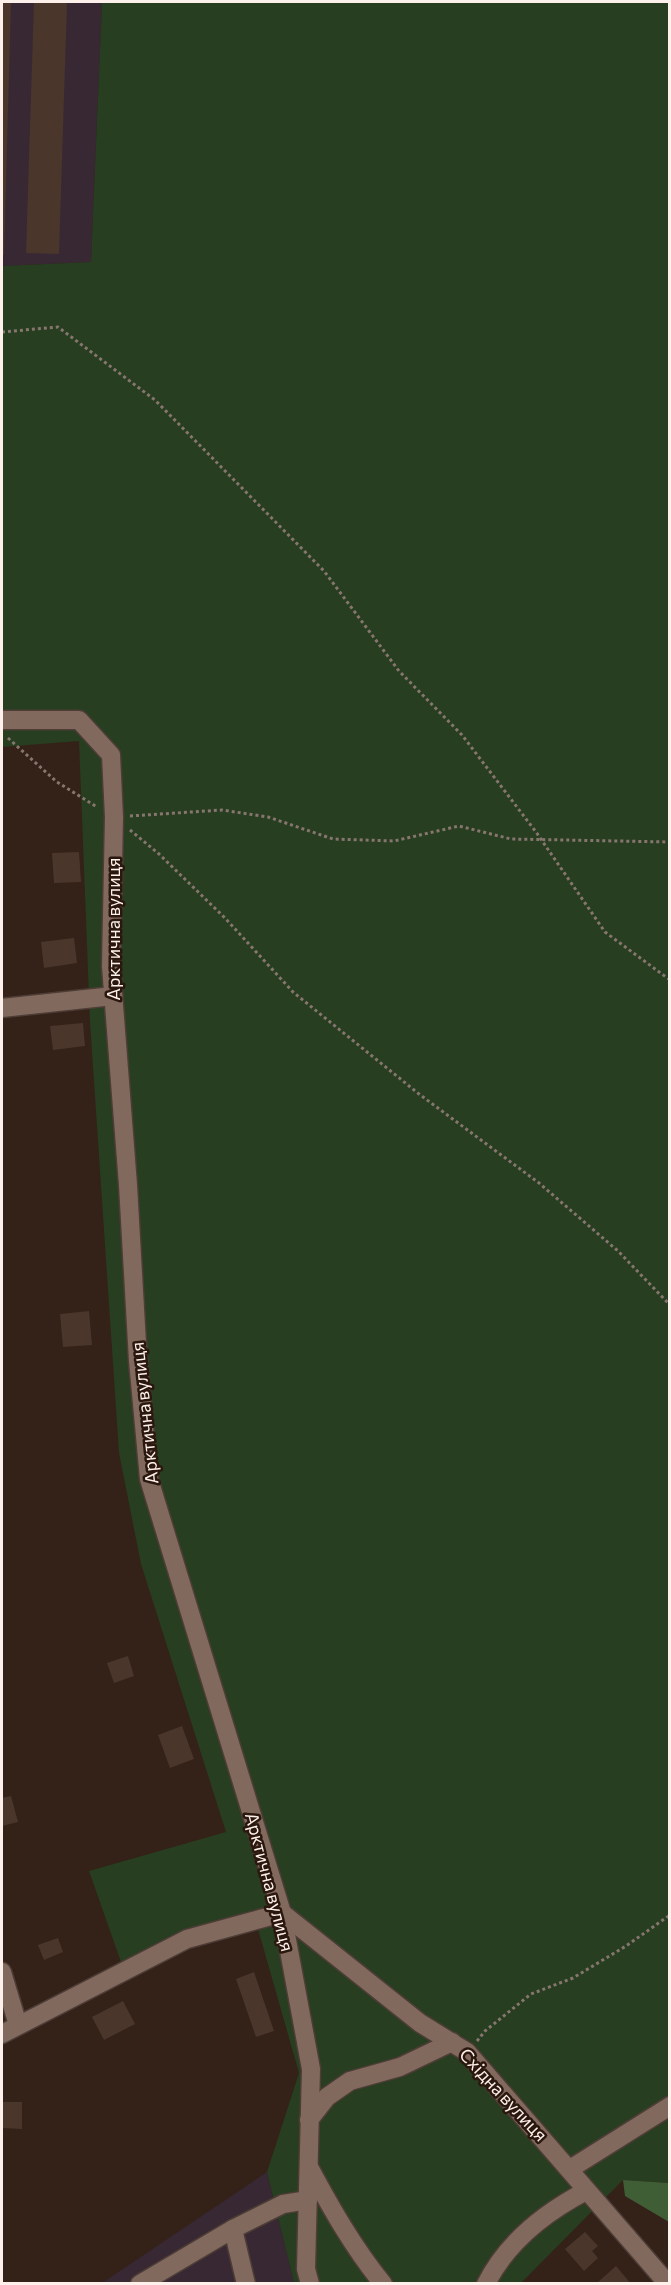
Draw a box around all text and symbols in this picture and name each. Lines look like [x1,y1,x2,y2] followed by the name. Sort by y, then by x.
[102,858,124,1000] street label: Арктична вулиця
[126,1341,162,1485] street label: Арктична вулиця
[241,1810,299,1954] street label: Арктична вулиця
[455,2043,552,2145] street label: Східна вулиця

